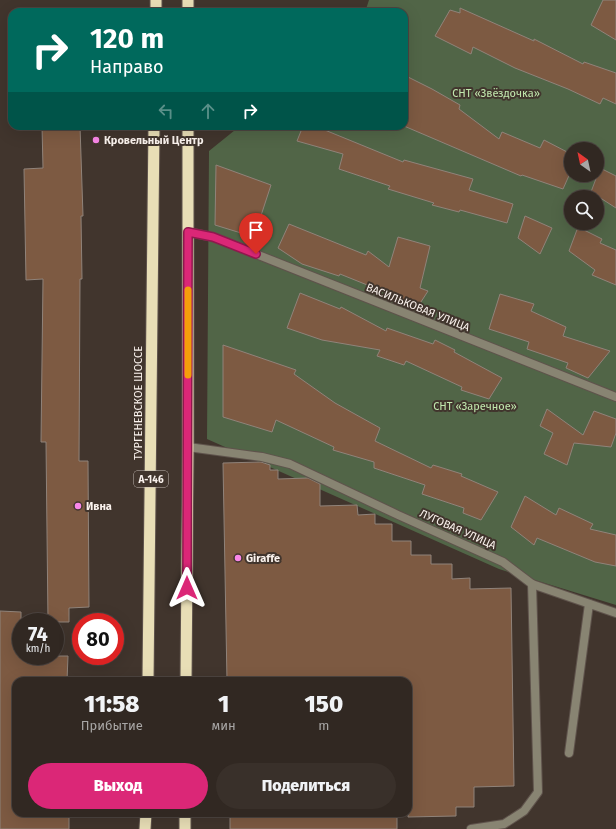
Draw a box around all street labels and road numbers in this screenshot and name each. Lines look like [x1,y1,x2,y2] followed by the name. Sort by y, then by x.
[364,281,472,334] street label: ВАСИЛЬКОВАЯ УЛИЦА
[132,346,145,460] street label: ТУРГЕНЕВСКОЕ ШОССЕ
[134,471,168,487] road number: А-146
[418,507,499,552] street label: ЛУГОВАЯ УЛИЦА

